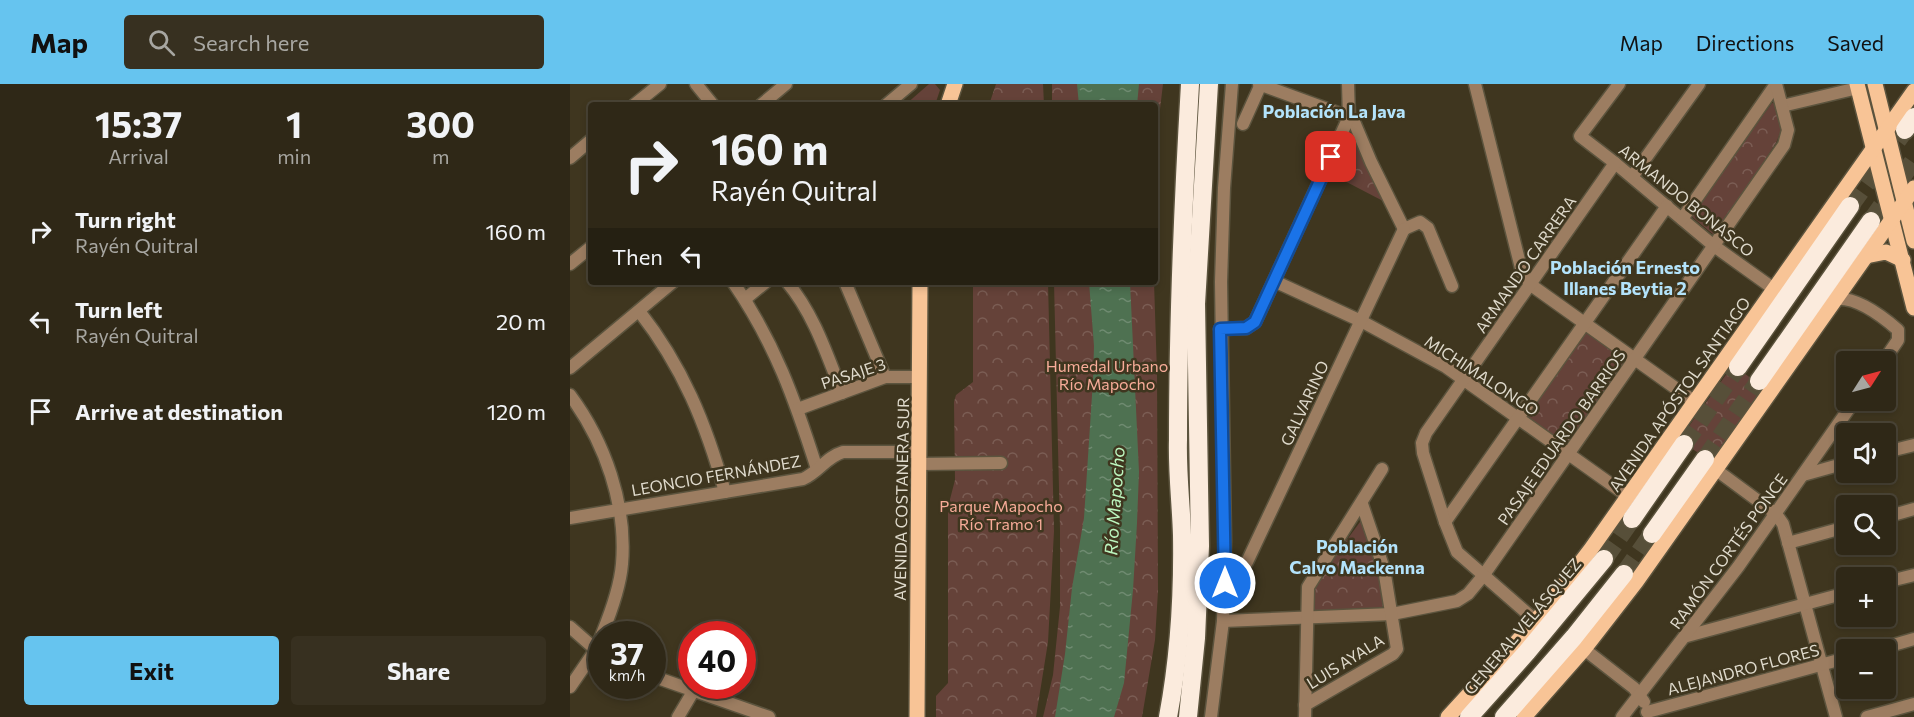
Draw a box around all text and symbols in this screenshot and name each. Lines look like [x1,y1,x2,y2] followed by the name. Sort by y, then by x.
[124,15,544,69] search box
[30,25,88,59] text: Map
[145,26,178,59] icon: search
[193,29,309,56] text: Search here
[1620,30,1663,55] text: Map
[1696,30,1794,55] text: Directions
[1827,30,1884,55] text: Saved
[1262,100,1406,122] district label: Población La Java
[95,101,182,145] text: 15:37
[286,101,302,145] text: 1
[406,101,475,145] text: 300
[711,122,829,174] text: 160 m
[612,126,690,204] icon: right
[1305,131,1356,182] pin
[1314,140,1347,173] icon: arrive
[1616,140,1758,260] street label: ARMANDO BONASCO
[108,144,169,168] text: Arrival
[277,144,311,168] text: min
[432,144,449,168] text: m
[711,174,878,207] text: Rayén Quitral
[1471,192,1579,336] street label: ARMANDO CARRERA
[75,206,176,233] text: Turn right
[24,215,57,248] icon: right
[485,218,546,245] text: 160 m
[75,233,199,257] text: Rayén Quitral
[675,240,708,273] icon: left
[612,243,663,270] text: Then
[1550,256,1700,299] district label: Población Ernesto Illanes Beytia 2
[1604,293,1754,495] street label: AVENIDA APÓSTOL SANTIAGO
[75,296,162,323] text: Turn left
[24,305,57,338] icon: left
[496,308,546,335] text: 20 m
[75,323,199,347] text: Rayén Quitral
[1421,331,1543,419] street label: MICHIMALONGO
[1493,346,1629,528] street label: PASAJE EDUARDO BARRIOS
[1836,351,1896,411] north arrow
[1836,351,1896,699] map controls
[818,354,888,392] street label: PASAJE 3
[1046,356,1168,393] park label: Humedal Urbano Río Mapocho
[1276,357,1332,449] street label: GALVARINO
[24,395,57,428] icon: arrive
[890,397,912,601] street label: AVENIDA COSTANERA SUR
[75,398,283,425] text: Arrive at destination
[487,398,546,425] text: 120 m
[1836,423,1896,483] button: sound
[1099,446,1129,556] water label: Río Mapocho
[630,451,802,499] street label: LEONCIO FERNÁNDEZ
[1665,470,1791,632] street label: RAMÓN CORTÉS PONCE
[1836,495,1896,555] button: search
[939,496,1063,533] park label: Parque Mapocho Río Tramo 1
[1289,535,1425,578] district label: Población Calvo Mackenna
[1193,551,1257,615] position arrow
[1459,554,1585,698] street label: GENERAL VELÁSQUEZ
[1836,567,1896,627] button: +
[678,621,756,699] speed limit sign: 40
[1303,630,1387,692] street label: LUIS AYALA
[610,634,644,671] text: 37
[24,636,279,705] button: Exit
[291,636,546,705] button: Share
[1836,639,1896,699] button: −
[1665,640,1821,698] street label: ALEJANDRO FLORES
[609,666,645,684] text: km/h

